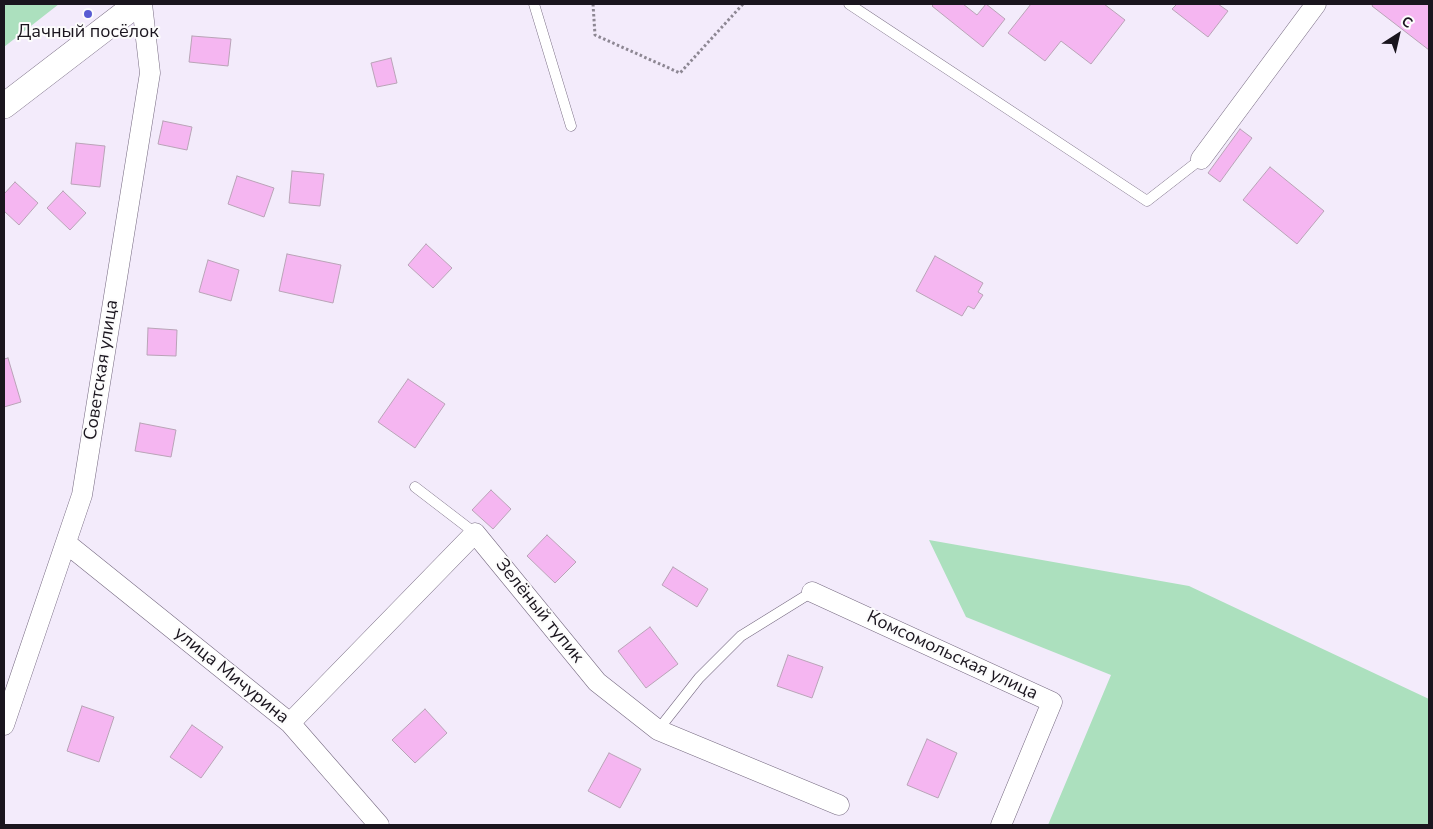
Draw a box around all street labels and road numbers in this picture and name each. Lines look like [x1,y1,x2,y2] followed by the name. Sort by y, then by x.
[80,298,124,442] street label: Советская улица
[490,554,588,668] street label: Зелёный тупик
[863,607,1041,705] street label: Комсомольская улица
[169,623,293,729] street label: улица Мичурина

